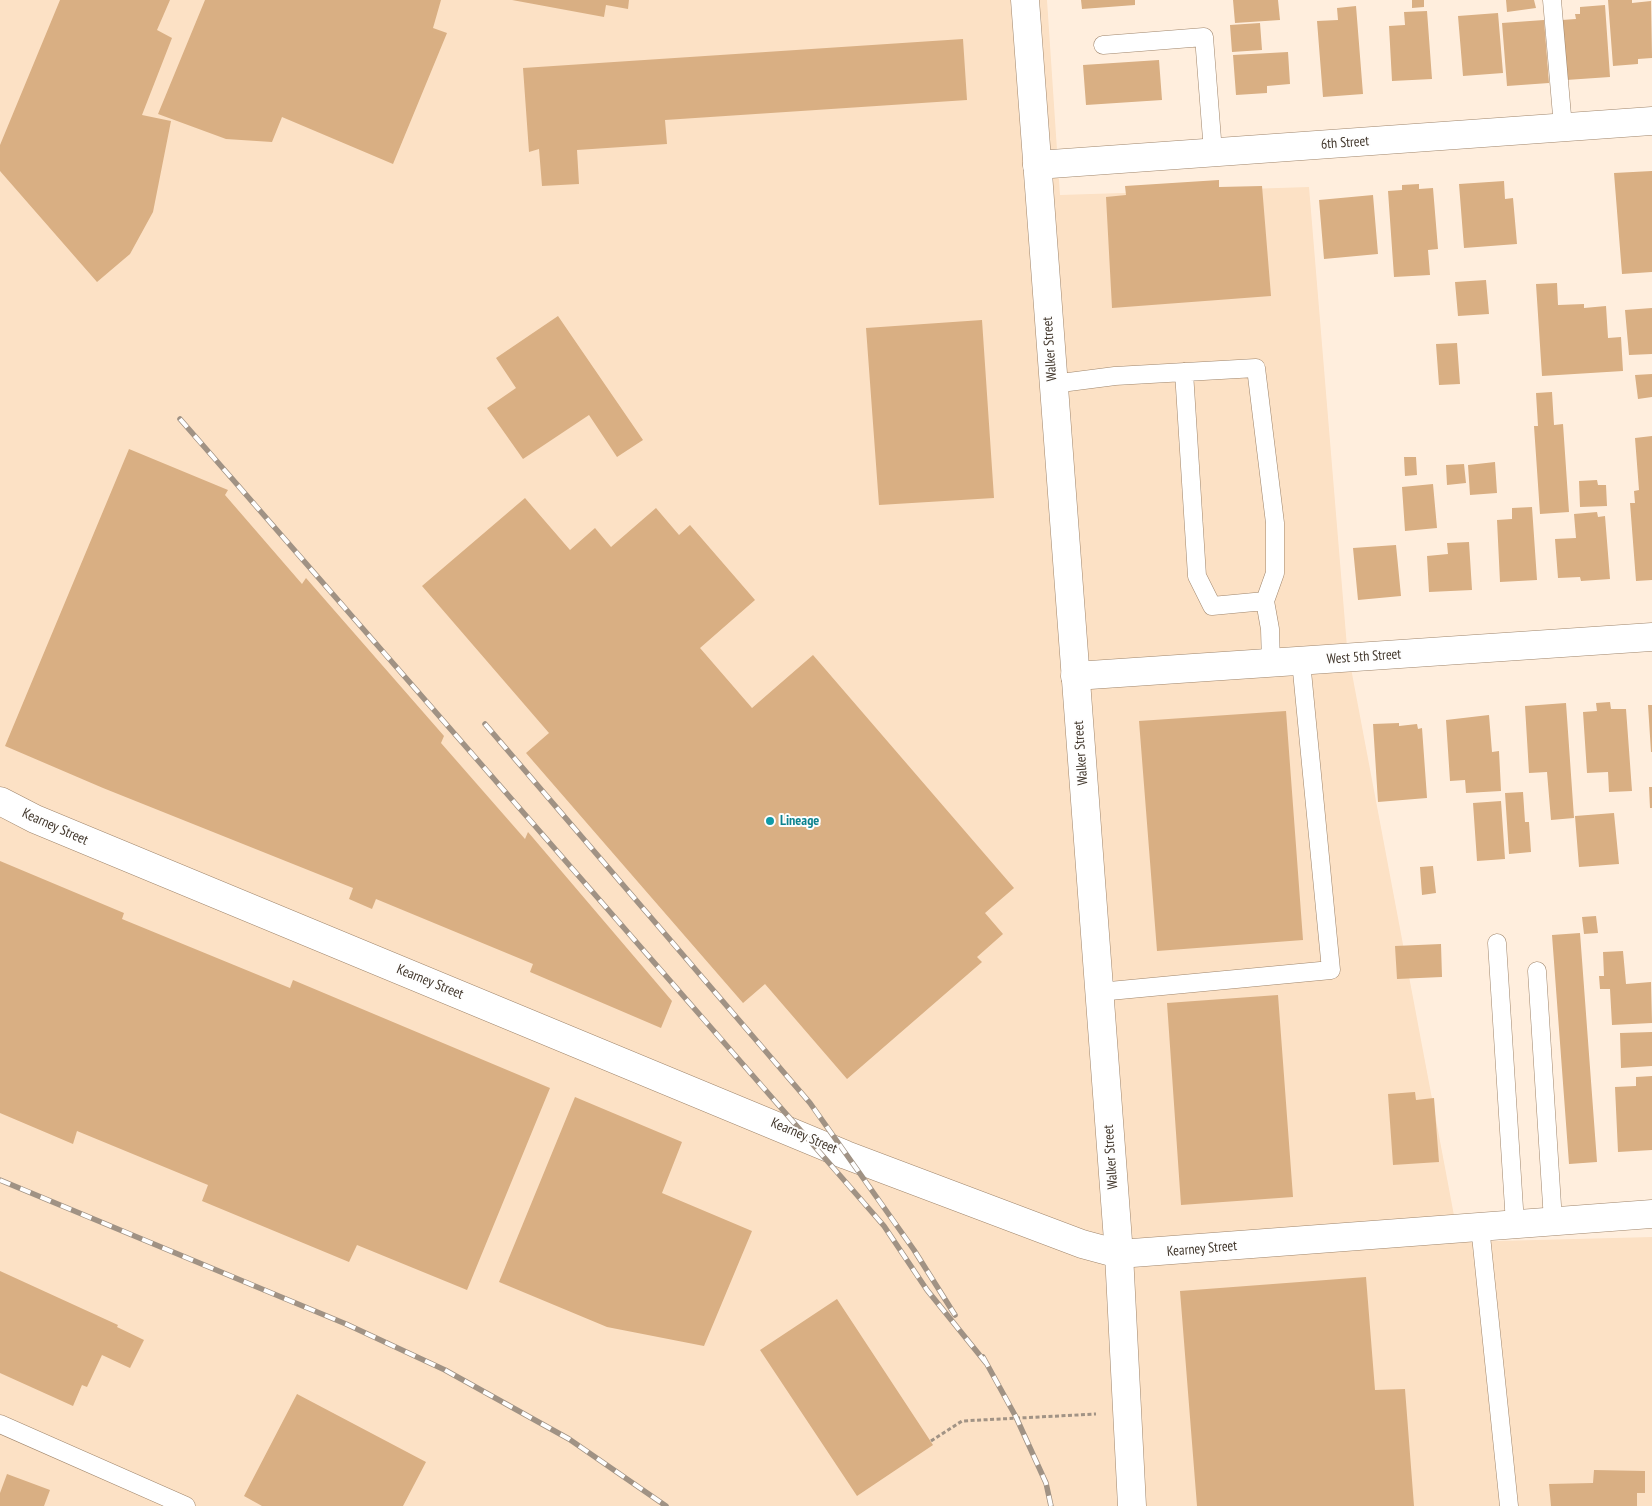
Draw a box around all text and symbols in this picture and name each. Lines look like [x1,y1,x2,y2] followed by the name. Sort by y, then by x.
[1320,133,1370,153] street label: 6th Street
[1039,316,1061,382] street label: Walker Street
[1326,646,1402,668] street label: West 5th Street
[1070,720,1092,786] street label: Walker Street
[19,805,91,849] street label: Kearney Street
[780,813,819,829] place label: Lineage
[764,815,776,827] marker: Lineage
[394,961,466,1003] street label: Kearney Street
[768,1114,840,1158] street label: Kearney Street
[1100,1124,1122,1190] street label: Walker Street
[1166,1238,1238,1260] street label: Kearney Street

